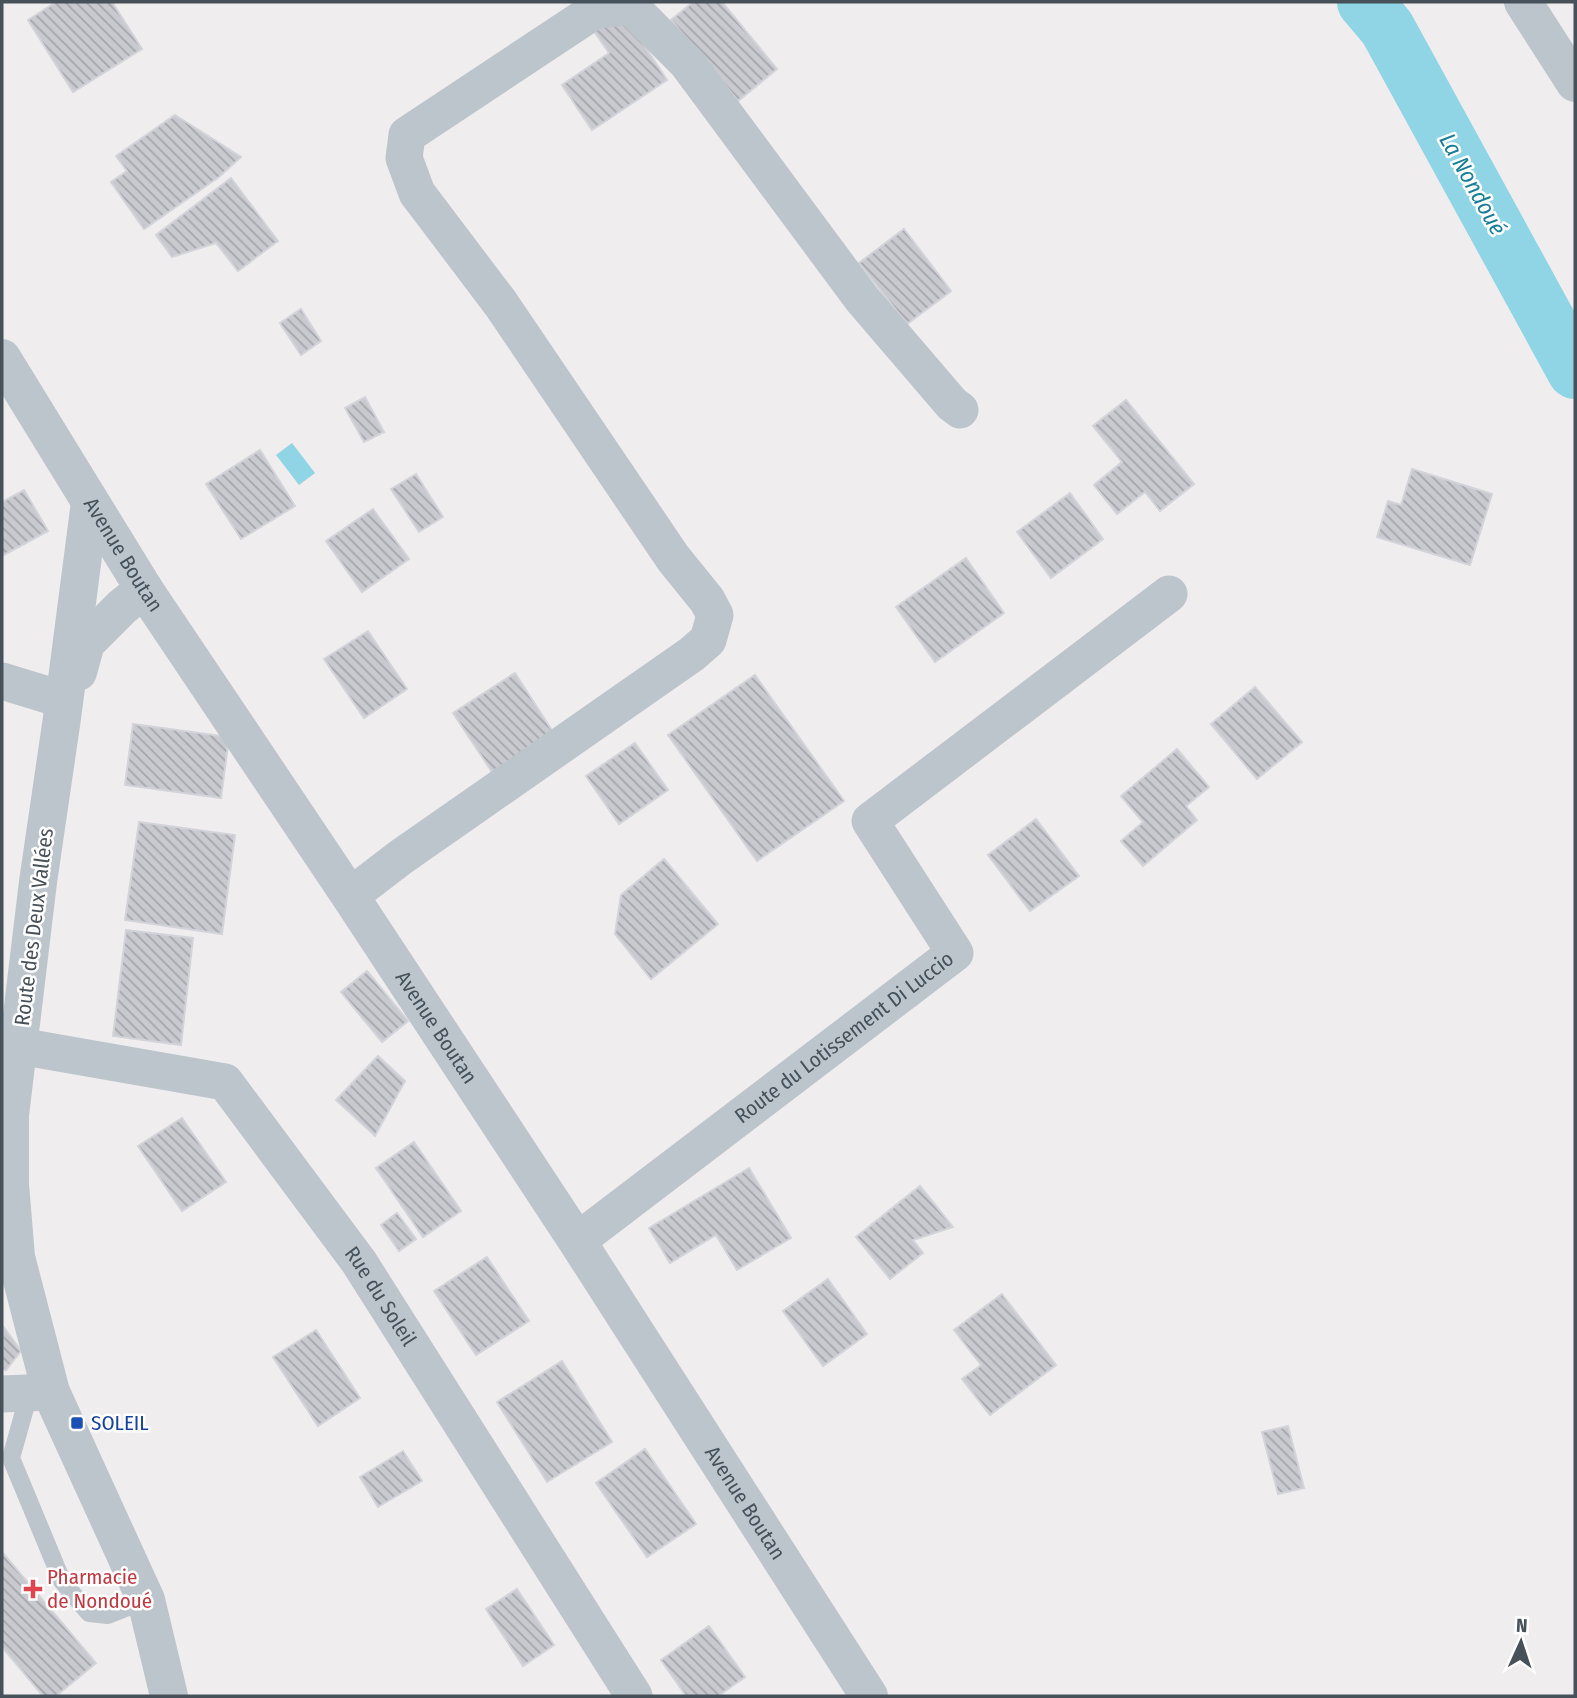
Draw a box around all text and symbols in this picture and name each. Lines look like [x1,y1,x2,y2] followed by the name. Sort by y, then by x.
[1434,128,1512,240] water label: La Nondoué
[78,493,169,617] street label: Avenue Boutan
[9,827,59,1027] street label: Route des Deux Vallées
[730,946,959,1129] street label: Route du Lotissement Di Luccio
[390,966,483,1089] street label: Avenue Boutan
[339,1241,422,1351] street label: Rue du Soleil
[91,1410,149,1436] place label: SOLEIL
[69,1415,85,1431] marker: SOLEIL
[699,1441,791,1564] street label: Avenue Boutan
[47,1564,152,1614] place label: Pharmacie de Nondoué
[25,1581,41,1597] marker: Pharmacie de Nondoué
[1486,1607,1556,1677] north arrow
[1516,1614,1528,1637] text: N

